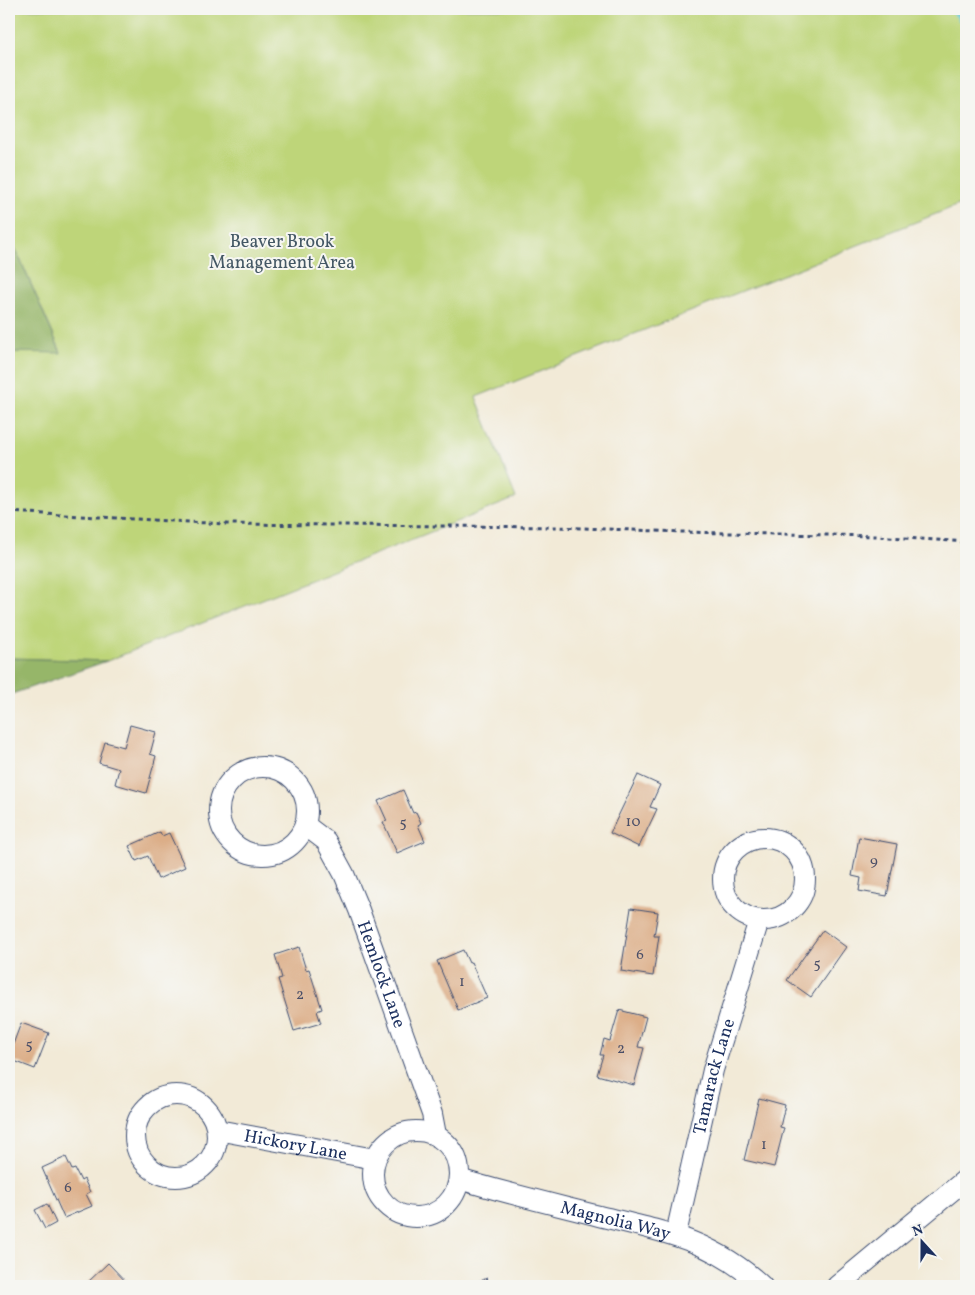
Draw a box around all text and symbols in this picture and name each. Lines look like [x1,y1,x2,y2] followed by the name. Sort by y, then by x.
[209,230,355,276] park label: Beaver Brook Management Area
[626,812,640,833] house number: 10
[399,813,407,834] house number: 5
[870,851,878,872] house number: 9
[350,917,411,1032] street label: Hemlock Lane
[636,945,644,966] house number: 6
[813,954,821,975] house number: 5
[459,972,465,993] house number: 1
[296,985,304,1006] house number: 2
[688,1016,742,1137] street label: Tamarack Lane
[25,1035,33,1056] house number: 5
[617,1039,625,1060] house number: 2
[242,1124,349,1168] street label: Hickory Lane
[761,1135,767,1156] house number: 1
[64,1178,72,1199] house number: 6
[557,1196,674,1248] street label: Magnolia Way
[898,1218,948,1268] north arrow
[910,1221,926,1242] text: N

